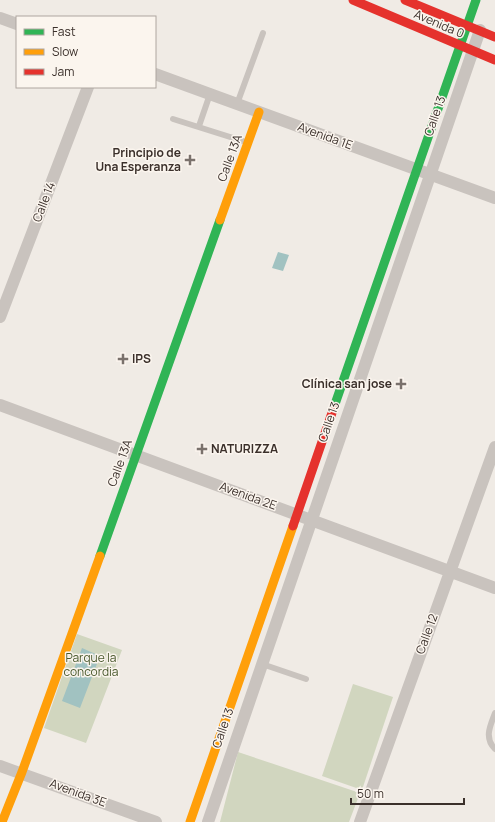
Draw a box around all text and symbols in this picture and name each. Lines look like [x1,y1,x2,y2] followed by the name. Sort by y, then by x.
[411,5,467,42] street label: Avenida 0
[16,16,156,88] legend
[52,23,76,40] text: Fast
[52,43,78,60] text: Slow
[52,63,74,80] text: Jam
[420,93,449,138] street label: Calle 13
[295,118,355,153] street label: Avenida 1E
[213,131,246,184] street label: Calle 13A
[95,144,181,175] place label: Principio de Una Esperanza
[184,154,196,166] marker: Principio de Una Esperanza
[28,179,59,224] street label: Calle 14
[132,350,151,367] place label: IPS
[117,353,129,365] marker: IPS
[302,375,392,392] place label: Clínica san jose
[395,378,407,390] marker: Clínica san jose
[314,399,343,444] street label: Calle 13
[103,436,136,489] street label: Calle 13A
[211,440,278,457] place label: NATURIZZA
[196,443,208,455] marker: NATURIZZA
[217,477,279,514] street label: Avenida 2E
[411,611,442,656] street label: Calle 12
[64,649,119,680] park label: Parque la concordia
[208,705,237,750] street label: Calle 13
[47,774,109,811] street label: Avenida 3E
[351,780,464,806] scale bar
[357,785,384,802] text: 50 m

